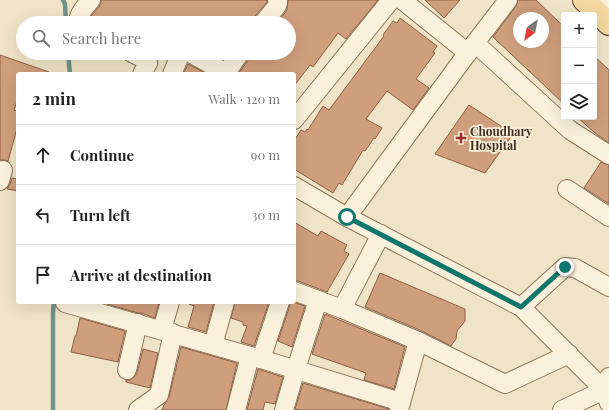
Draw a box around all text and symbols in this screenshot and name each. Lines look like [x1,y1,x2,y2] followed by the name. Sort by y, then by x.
[513,12,549,48] north arrow
[561,12,597,120] map controls
[561,12,597,48] button: +
[16,16,296,60] search box
[30,27,52,49] icon: search
[62,28,141,48] text: Search here
[561,48,597,84] button: −
[561,84,597,120] button: layers
[32,87,76,109] text: 2 min
[208,90,280,107] text: Walk · 120 m
[470,123,533,153] place label: Choudhary Hospital
[455,132,467,144] marker: Choudhary Hospital
[32,144,54,166] icon: ahead
[70,145,134,165] text: Continue
[251,146,280,163] text: 90 m
[32,204,54,226] icon: left
[70,205,131,225] text: Turn left
[252,206,280,223] text: 30 m
[338,208,356,226] route start
[556,258,574,276] route end
[32,264,54,286] icon: arrive
[70,265,212,285] text: Arrive at destination

